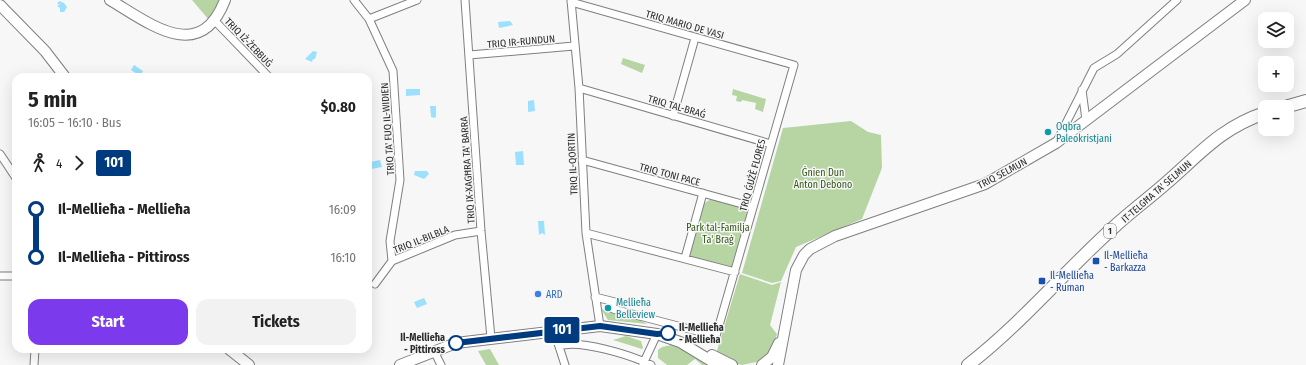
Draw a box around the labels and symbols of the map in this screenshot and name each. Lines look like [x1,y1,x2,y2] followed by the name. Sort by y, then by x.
[644,8,725,42] street label: TRIQ MARIO DE VASI
[222,14,276,70] street label: TRIQ IŻ-ŻEBBUĠ
[487,33,555,51] street label: TRIQ IR-RUNDUN
[379,82,397,176] street label: TRIQ TA' FUQ IL-WIDIEN
[646,91,708,121] street label: TRIQ TAL-BRAĠ
[458,115,478,224] street label: TRIQ IX-XAGĦRA TA' BARRA
[1056,121,1112,145] place label: Oqbra Paleokristjani
[1043,127,1053,137] marker: Oqbra Paleokristjani
[565,133,581,195] street label: TRIQ IL-QORTIN
[736,137,768,213] street label: TRIQ ĠUŻÈ FLORES
[976,156,1029,192] street label: TRIQ SELMUN
[1119,158,1194,226] street label: IT-TELGĦA TA' SELMUN
[638,161,702,189] street label: TRIQ TONI PACE
[794,165,852,191] park label: Ġnien Dun Anton Debono
[686,222,750,246] park label: Park tal-Familja Ta' Braġ
[392,223,452,256] street label: TRIQ IL-BILBLA
[1104,224,1116,238] road number: 1
[1104,250,1148,274] place label: Il-Mellieħa - Barkazza
[1091,256,1101,266] marker: Il-Mellieħa - Barkazza
[1050,270,1094,294] place label: Il-Mellieħa - Ruman
[1037,276,1047,286] marker: Il-Mellieħa - Ruman
[533,289,543,299] marker: ARD
[546,289,563,301] place label: ARD
[616,297,655,321] place label: Mellieħa Belleview
[603,303,613,313] marker: Mellieħa Belleview
[539,317,585,343] line badge: 101
[679,322,724,346] place label: Il-Mellieħa - Mellieħa
[660,325,676,341] marker: Il-Mellieħa - Mellieħa
[400,332,446,356] place label: Il-Mellieħa - Pittiross
[448,335,464,351] marker: Il-Mellieħa - Pittiross

